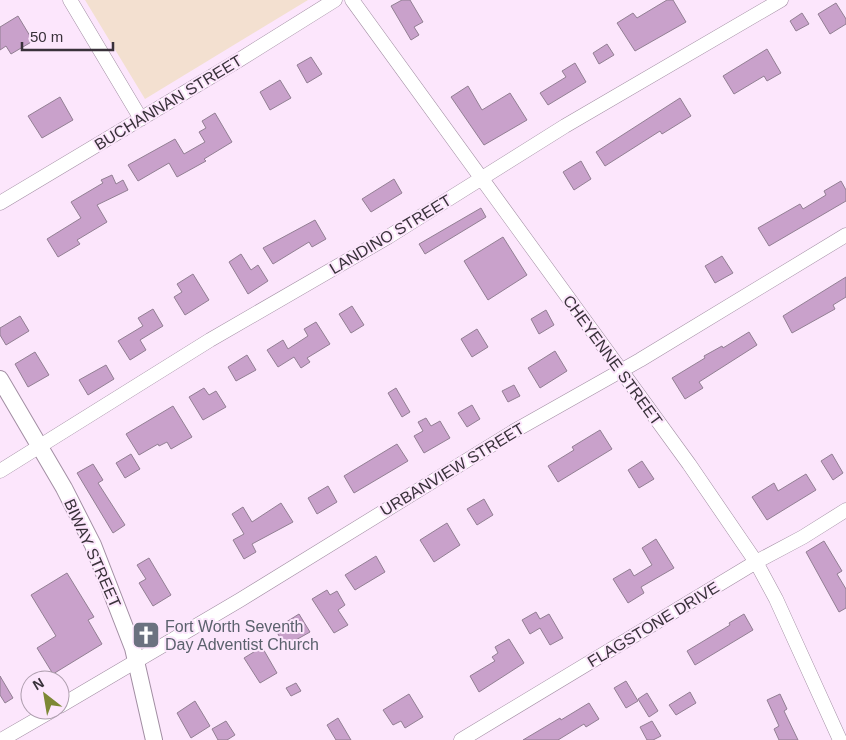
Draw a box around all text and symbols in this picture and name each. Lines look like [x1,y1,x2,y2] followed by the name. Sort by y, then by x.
[22,20,114,52] scale bar
[30,28,63,45] text: 50 m
[91,52,245,153] street label: BUCHANNAN STREET
[326,191,454,277] street label: LANDINO STREET
[560,292,666,429] street label: CHEYENNE STREET
[377,420,527,519] street label: URBANVIEW STREET
[61,496,124,610] street label: BIWAY STREET
[585,579,722,670] street label: FLAGSTONE DRIVE
[165,618,319,653] place label: Fort Worth Seventh Day Adventist Church
[131,620,161,650] church icon: Fort Worth Seventh Day Adventist Church
[20,670,70,720] north arrow
[30,674,47,693] text: N

